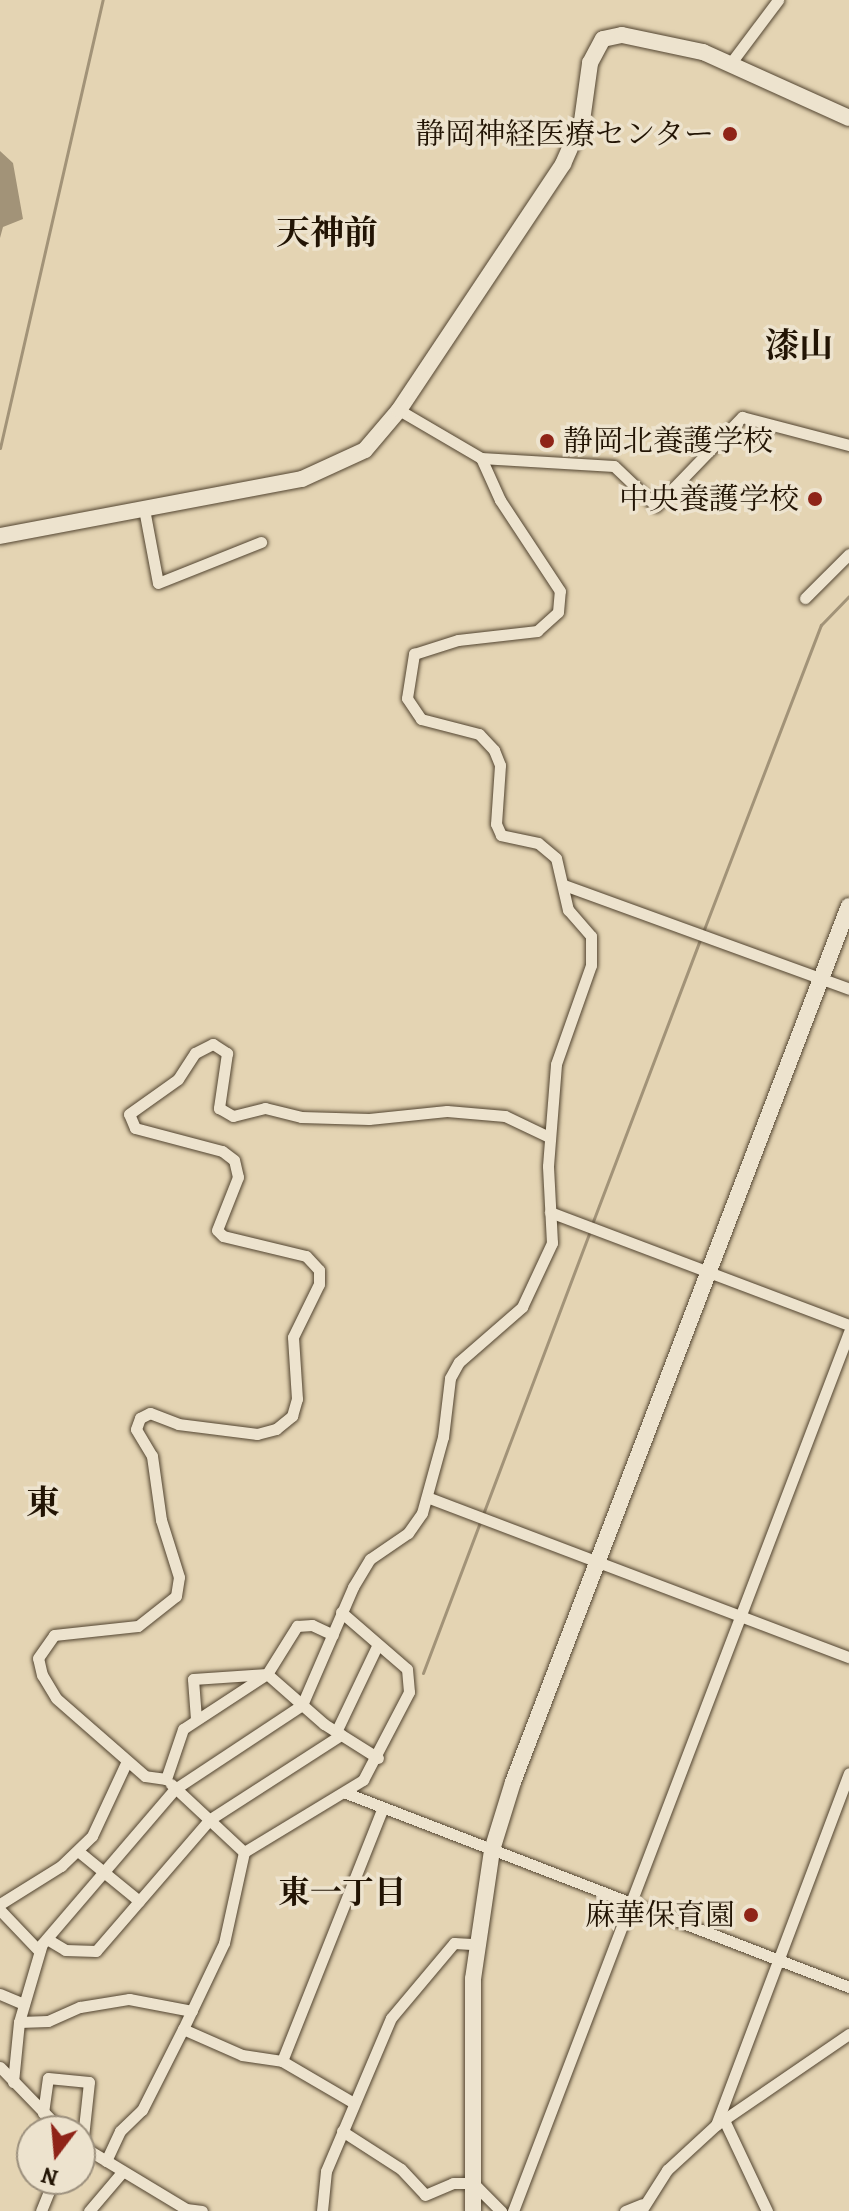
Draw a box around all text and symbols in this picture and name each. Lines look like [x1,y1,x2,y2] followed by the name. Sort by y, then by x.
[414,116,714,152] place label: 静岡神経医療センター
[721,125,739,143] marker: 静岡神経医療センター
[276,213,378,253] district label: 天神前
[765,326,833,366] district label: 漆山
[563,423,773,459] place label: 静岡北養護学校
[538,432,556,450] marker: 静岡北養護学校
[619,481,799,517] place label: 中央養護学校
[806,490,824,508] marker: 中央養護学校
[26,1483,60,1523] district label: 東
[278,1873,406,1911] district label: 東一丁目
[585,1897,735,1933] place label: 麻華保育園
[742,1906,760,1924] marker: 麻華保育園
[16,2115,96,2195] north arrow
[38,2160,62,2193] text: N

